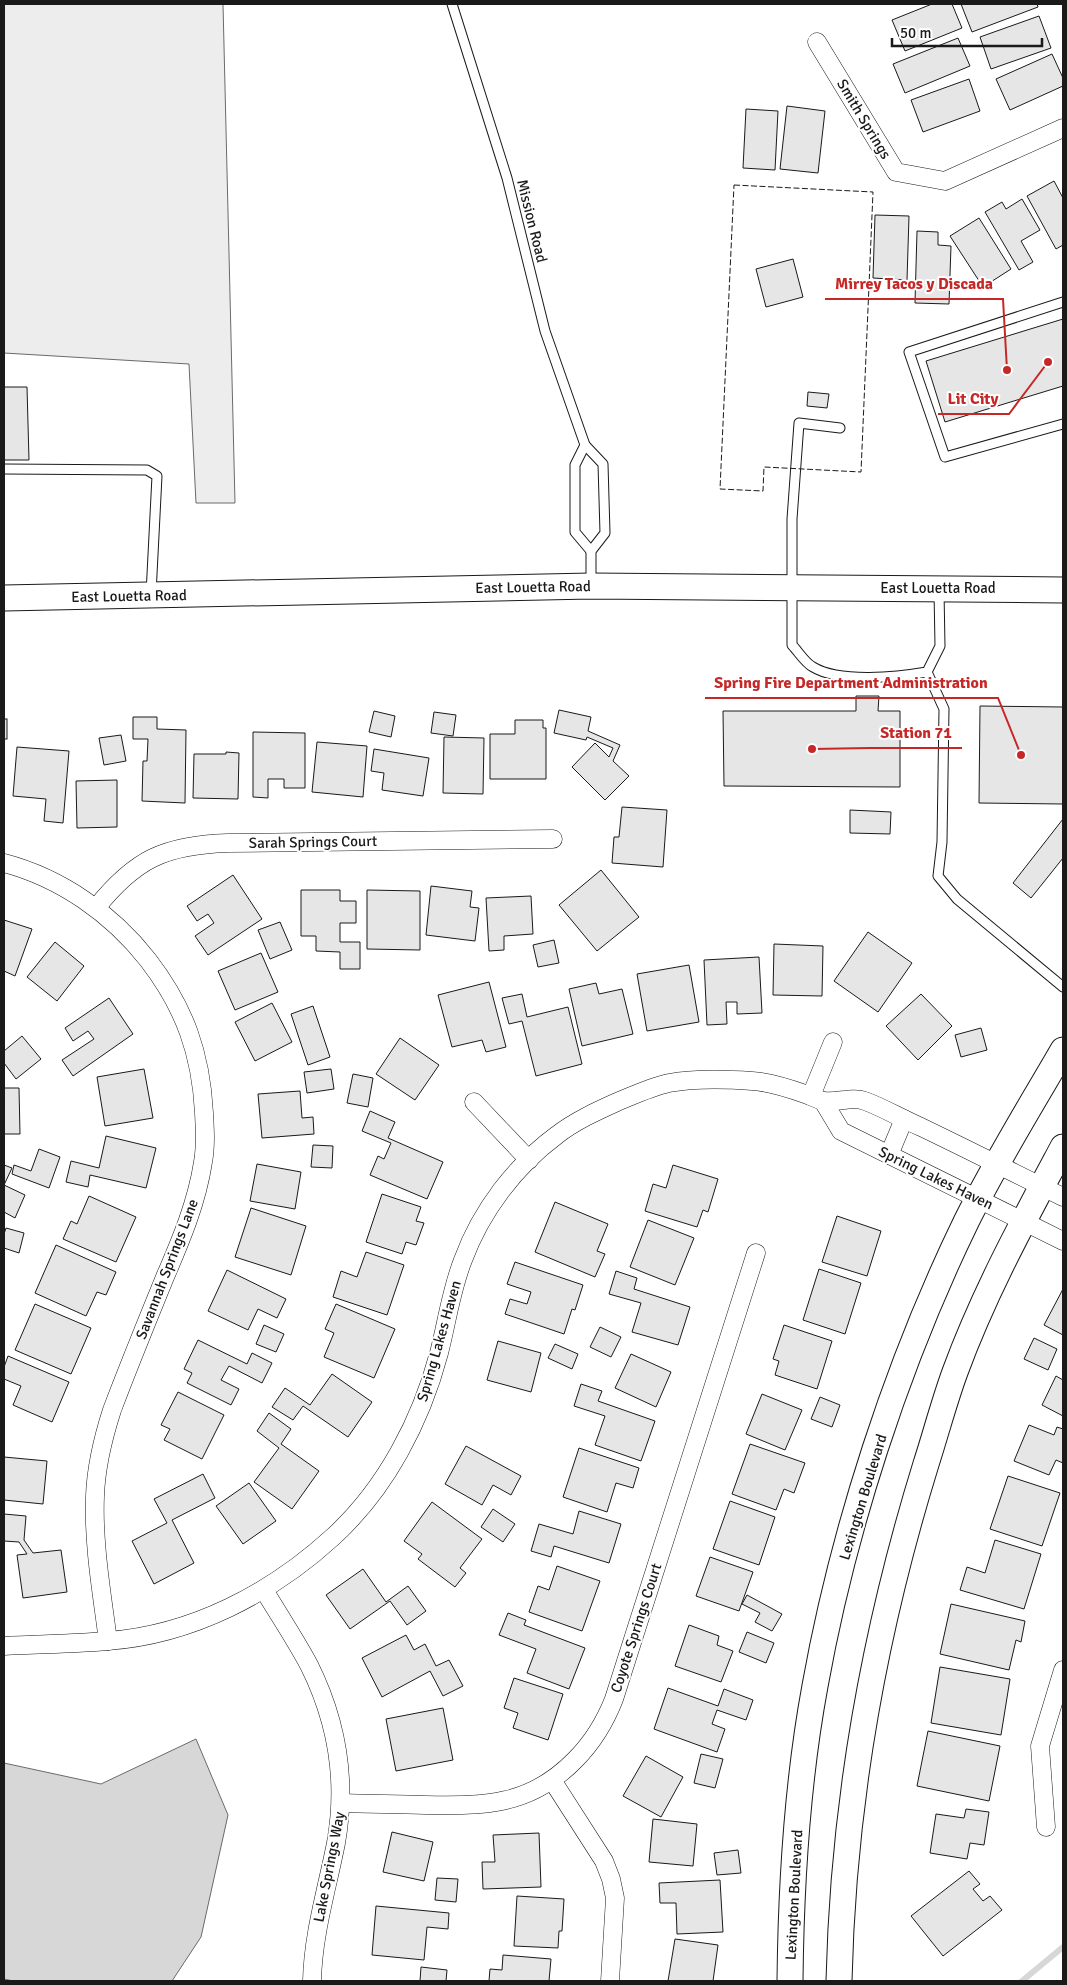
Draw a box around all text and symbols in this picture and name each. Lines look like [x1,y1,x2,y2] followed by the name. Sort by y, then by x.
[892,15,1042,47] scale bar
[900,24,931,42] text: 50 m
[833,76,895,162] street label: Smith Springs
[513,178,551,264] street label: Mission Road
[825,268,1003,299] callout: Mirrey Tacos y Discada
[835,274,993,294] text: Mirrey Tacos y Discada
[938,383,1009,414] callout: Lit City
[948,389,998,409] text: Lit City
[475,577,591,597] street label: East Louetta Road
[880,579,996,597] street label: East Louetta Road
[71,586,187,606] street label: East Louetta Road
[705,667,998,698] callout: Spring Fire Department Administration
[714,673,988,693] text: Spring Fire Department Administration
[870,717,962,748] callout: Station 71
[880,723,952,743] text: Station 71
[249,832,377,852] street label: Sarah Springs Court
[876,1142,996,1214] street label: Spring Lakes Haven
[132,1196,202,1342] street label: Savannah Springs Lane
[413,1278,465,1404] street label: Spring Lakes Haven
[835,1432,891,1562] street label: Lexington Boulevard
[607,1561,665,1695] street label: Coyote Springs Court
[309,1810,349,1924] street label: Lake Springs Way
[782,1829,806,1961] street label: Lexington Boulevard

